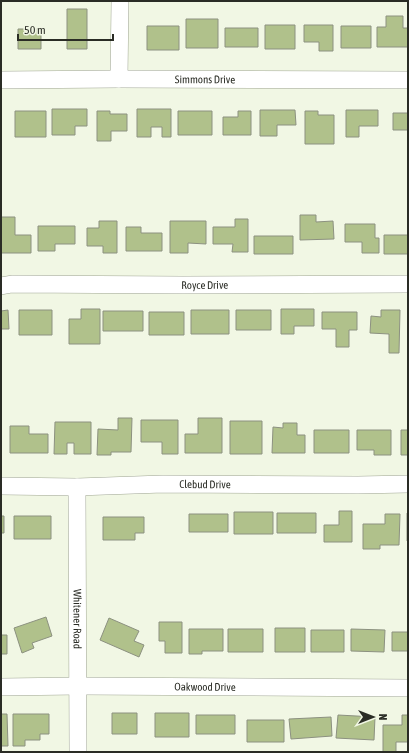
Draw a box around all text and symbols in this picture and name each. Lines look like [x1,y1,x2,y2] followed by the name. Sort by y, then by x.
[18,16,113,42] scale bar
[24,23,46,37] text: 50 m
[175,73,235,85] street label: Simmons Drive
[181,279,228,291] street label: Royce Drive
[179,478,231,490] street label: Clebud Drive
[71,589,84,649] street label: Whitener Road
[174,681,236,693] street label: Oakwood Drive
[353,697,393,737] north arrow
[377,714,389,720] text: N

